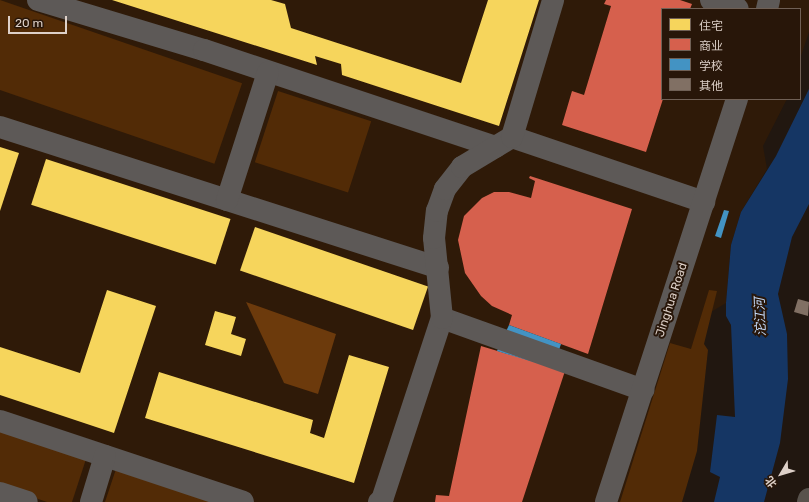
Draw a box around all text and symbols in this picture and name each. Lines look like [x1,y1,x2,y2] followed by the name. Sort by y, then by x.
[10,8,69,34] scale bar
[661,8,801,100] legend
[15,16,43,30] text: 20 m
[699,19,723,33] text: 住宅
[699,39,723,53] text: 商业
[699,59,723,73] text: 学校
[699,79,723,93] text: 其他
[653,261,691,339] street label: Jinghua Road
[753,297,769,337] water label: 沱江河
[761,454,801,494] north arrow
[763,473,780,490] text: 北

